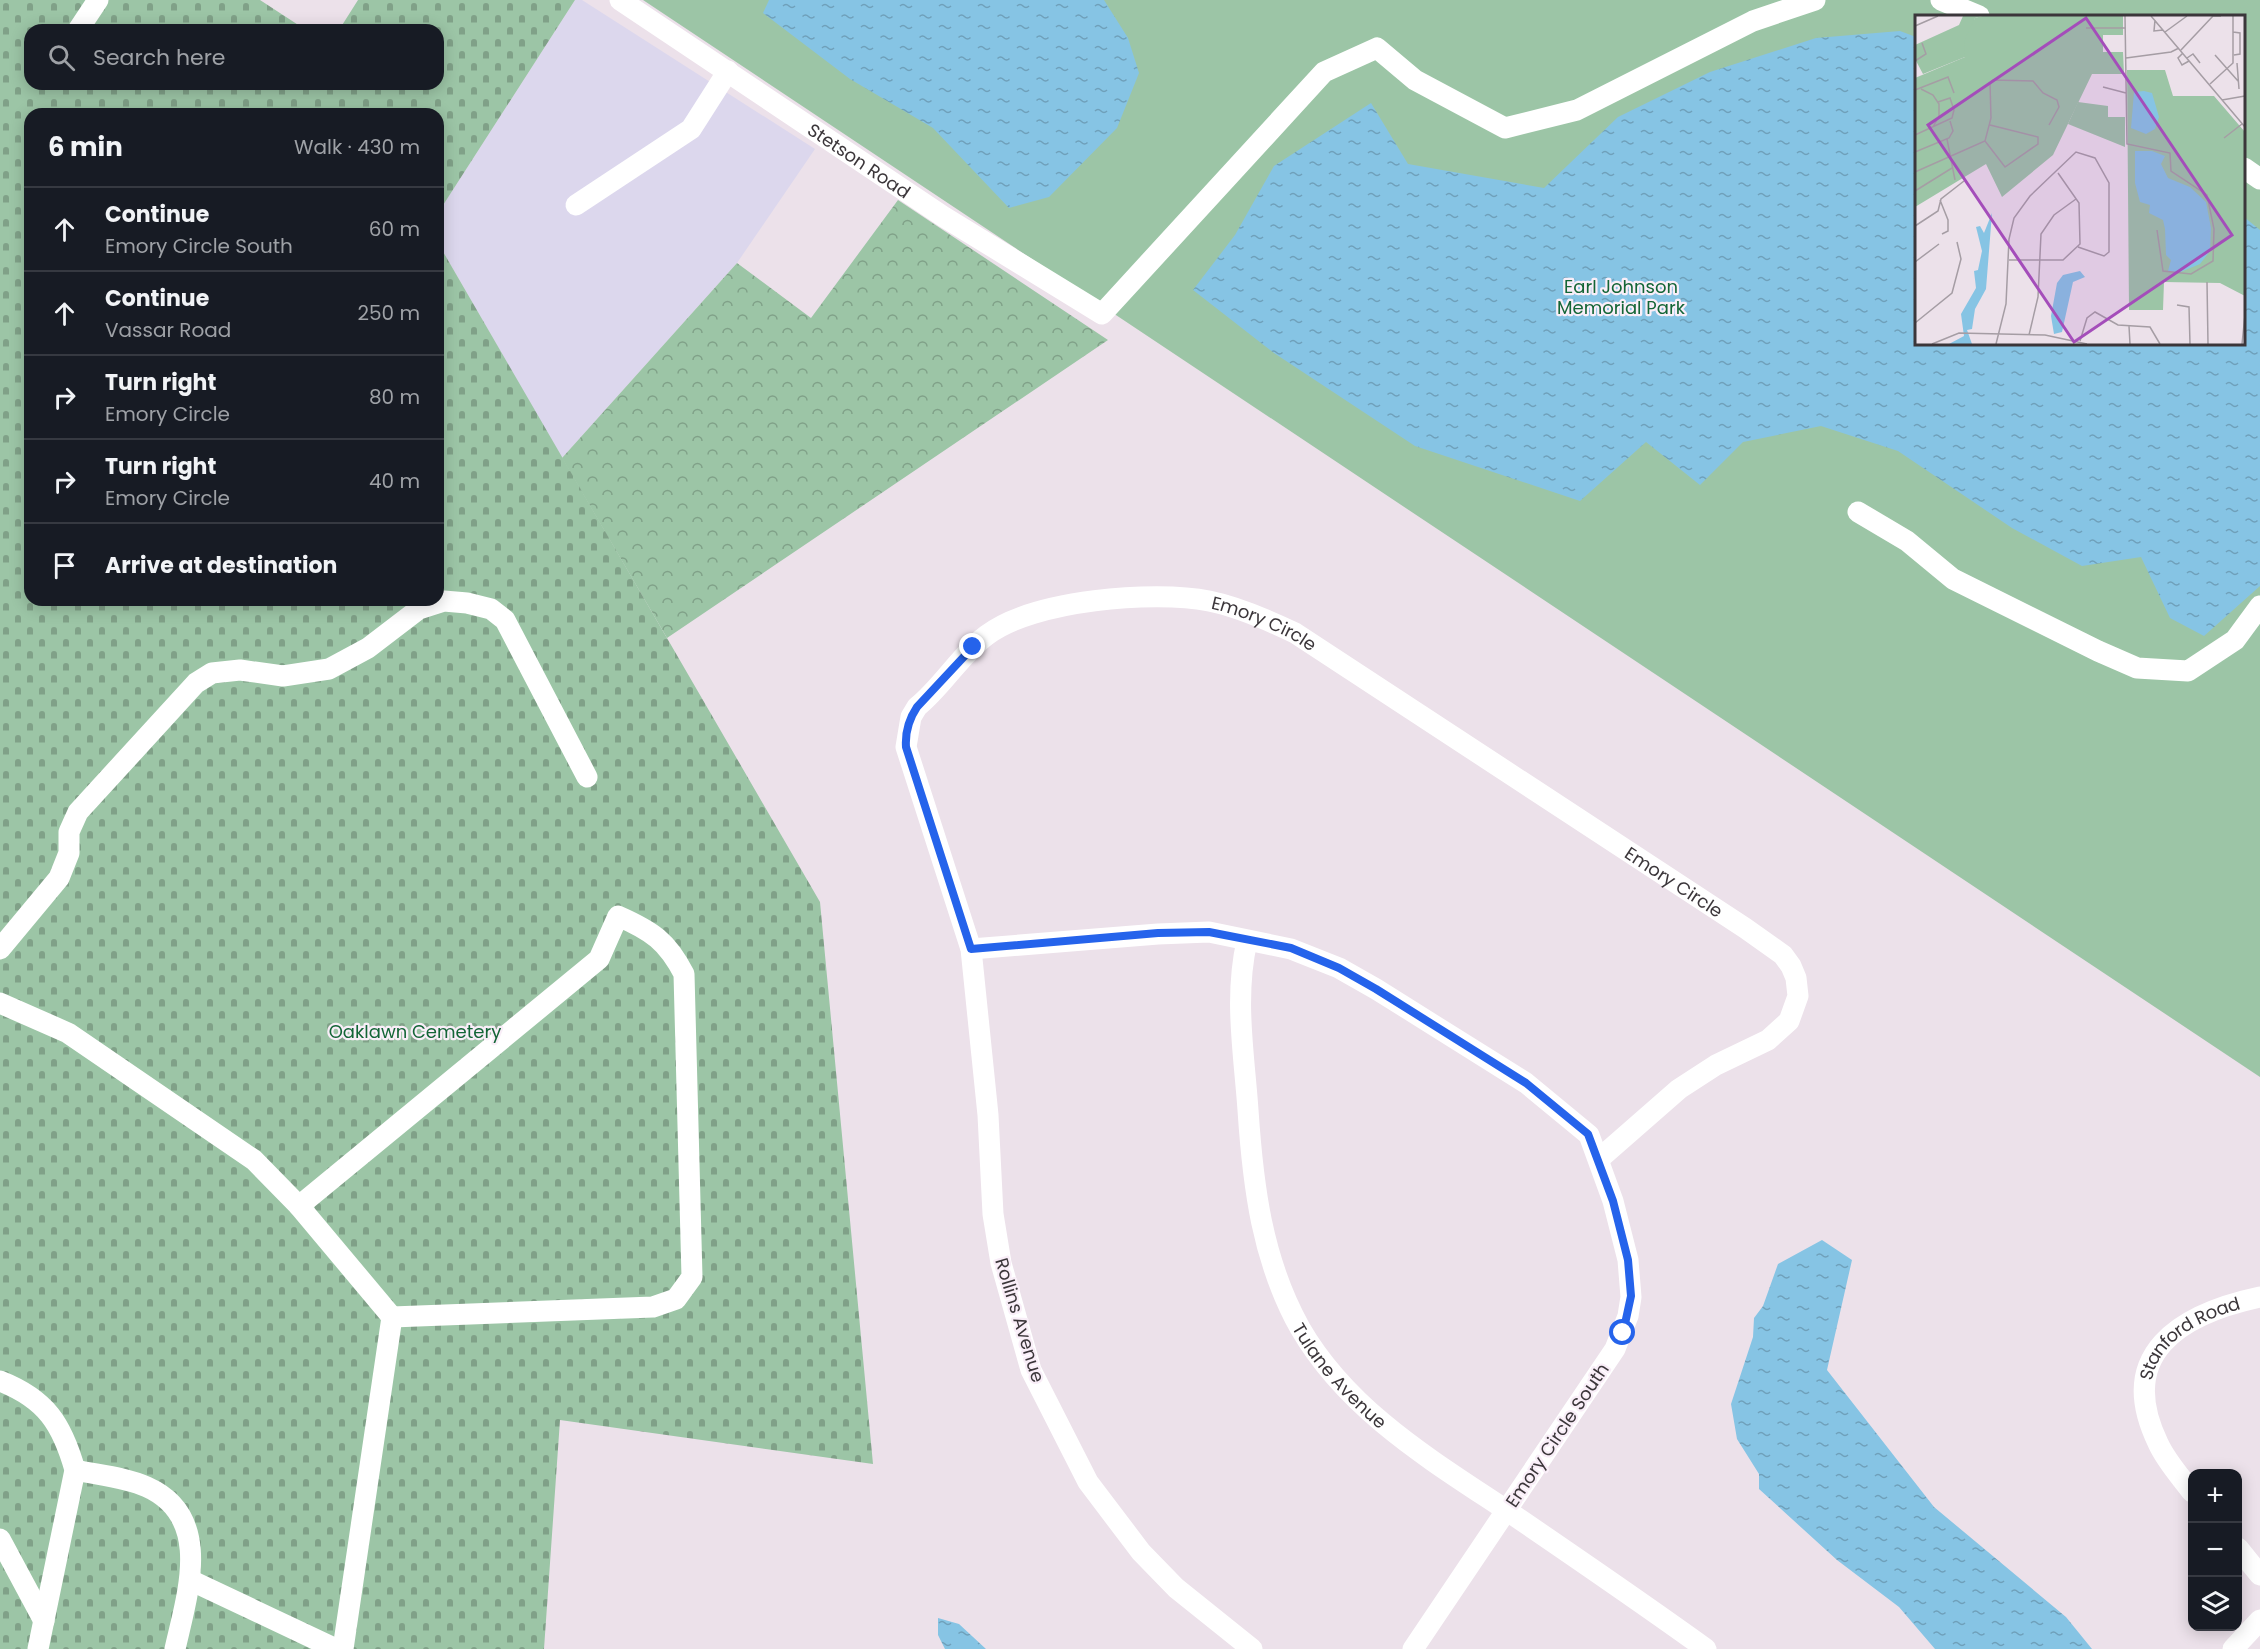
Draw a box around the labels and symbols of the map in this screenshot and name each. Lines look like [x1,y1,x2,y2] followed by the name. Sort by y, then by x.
[1915,15,2245,345] inset map
[803,117,916,204] street label: Stetson Road
[1557,274,1686,320] park label: Earl Johnson Memorial Park
[1209,589,1322,656] street label: Emory Circle
[959,633,985,659] route end
[1620,840,1728,923] street label: Emory Circle
[329,1019,501,1044] park label: Oaklawn Cemetery
[989,1255,1051,1385] street label: Rollins Avenue
[2133,1290,2243,1382] street label: Stanford Road
[1287,1318,1392,1434] street label: Tulane Avenue
[1609,1319,1635,1345] route start
[1499,1358,1615,1512] street label: Emory Circle South

